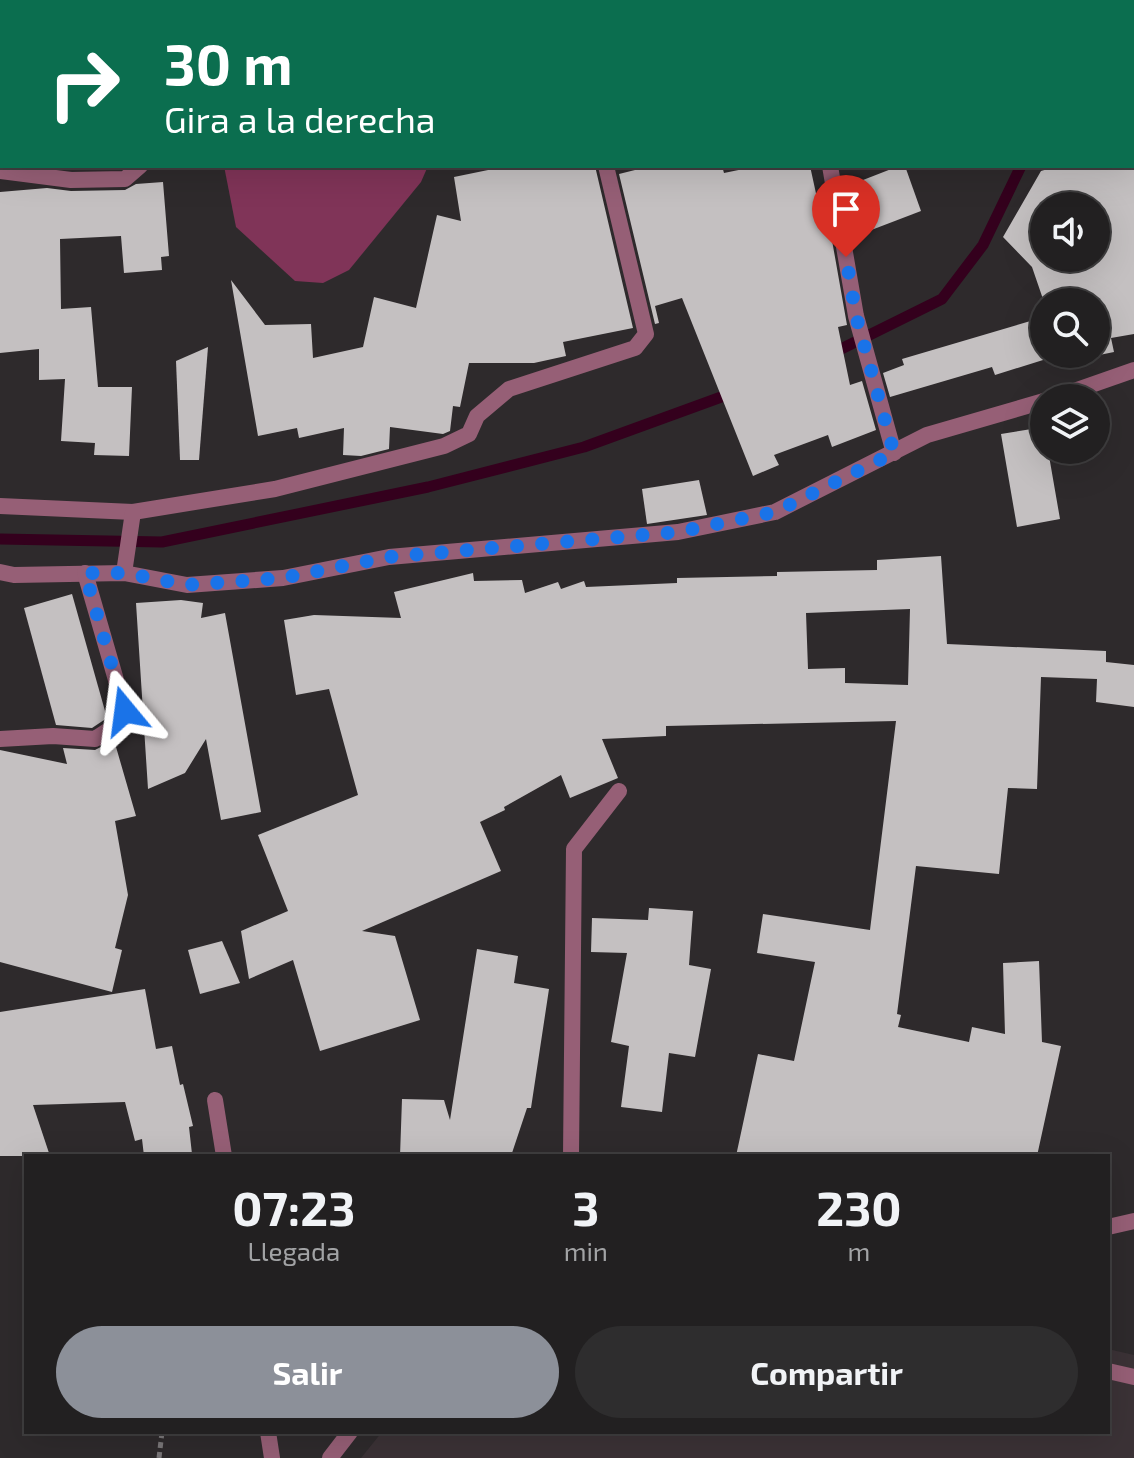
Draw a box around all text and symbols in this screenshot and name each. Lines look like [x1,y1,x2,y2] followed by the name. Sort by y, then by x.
[164,29,293,96] text: 30 m
[32,32,136,136] icon: right
[164,97,436,140] text: Gira a la derecha
[812,175,880,257] pin
[824,187,868,231] icon: arrive
[1030,192,1110,464] map controls
[1030,192,1110,272] button: sound
[1030,288,1110,368] button: search
[1030,384,1110,464] button: layers
[83,669,167,753] position arrow
[232,1178,355,1236] text: 07:23
[572,1178,599,1236] text: 3
[816,1178,902,1236] text: 230
[247,1235,340,1266] text: Llegada
[564,1235,608,1266] text: min
[848,1235,870,1266] text: m
[56,1326,559,1418] button: Salir
[575,1326,1078,1418] button: Compartir

